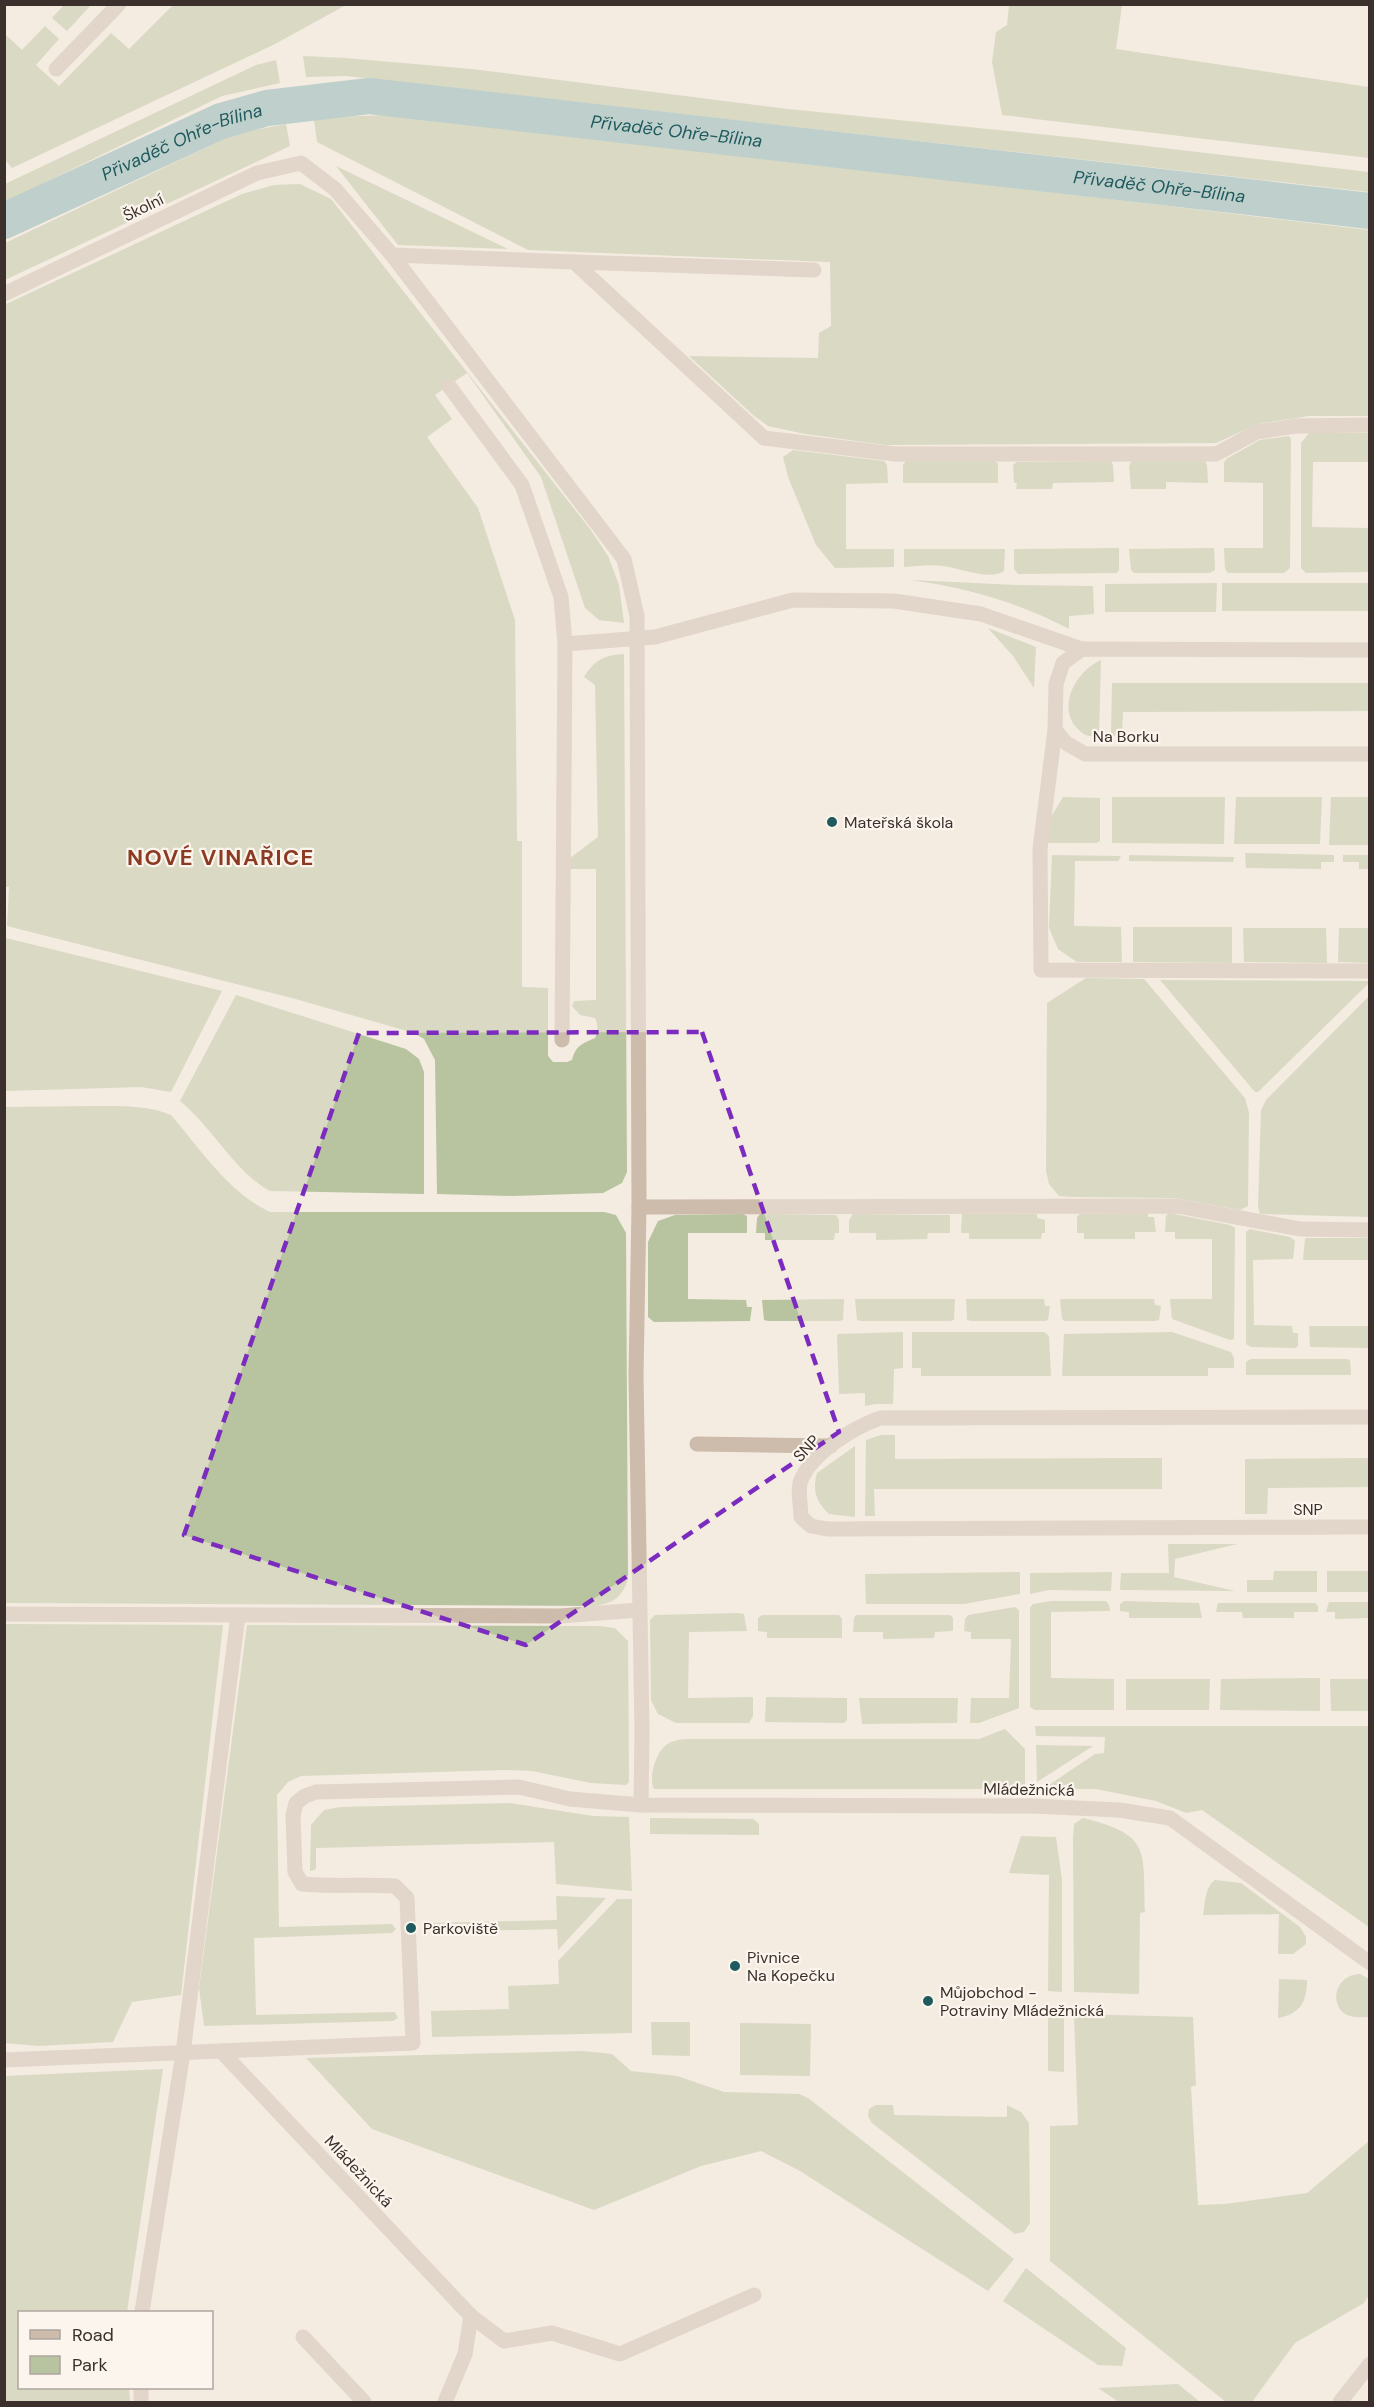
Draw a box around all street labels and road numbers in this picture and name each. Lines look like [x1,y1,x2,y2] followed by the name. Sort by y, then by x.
[119,188,167,226] street label: Školní
[1093,726,1159,747] street label: Na Borku
[789,1430,824,1466] street label: SNP
[1293,1499,1323,1520] street label: SNP
[983,1778,1075,1801] street label: Mládežnická
[320,2131,397,2212] street label: Mládežnická

